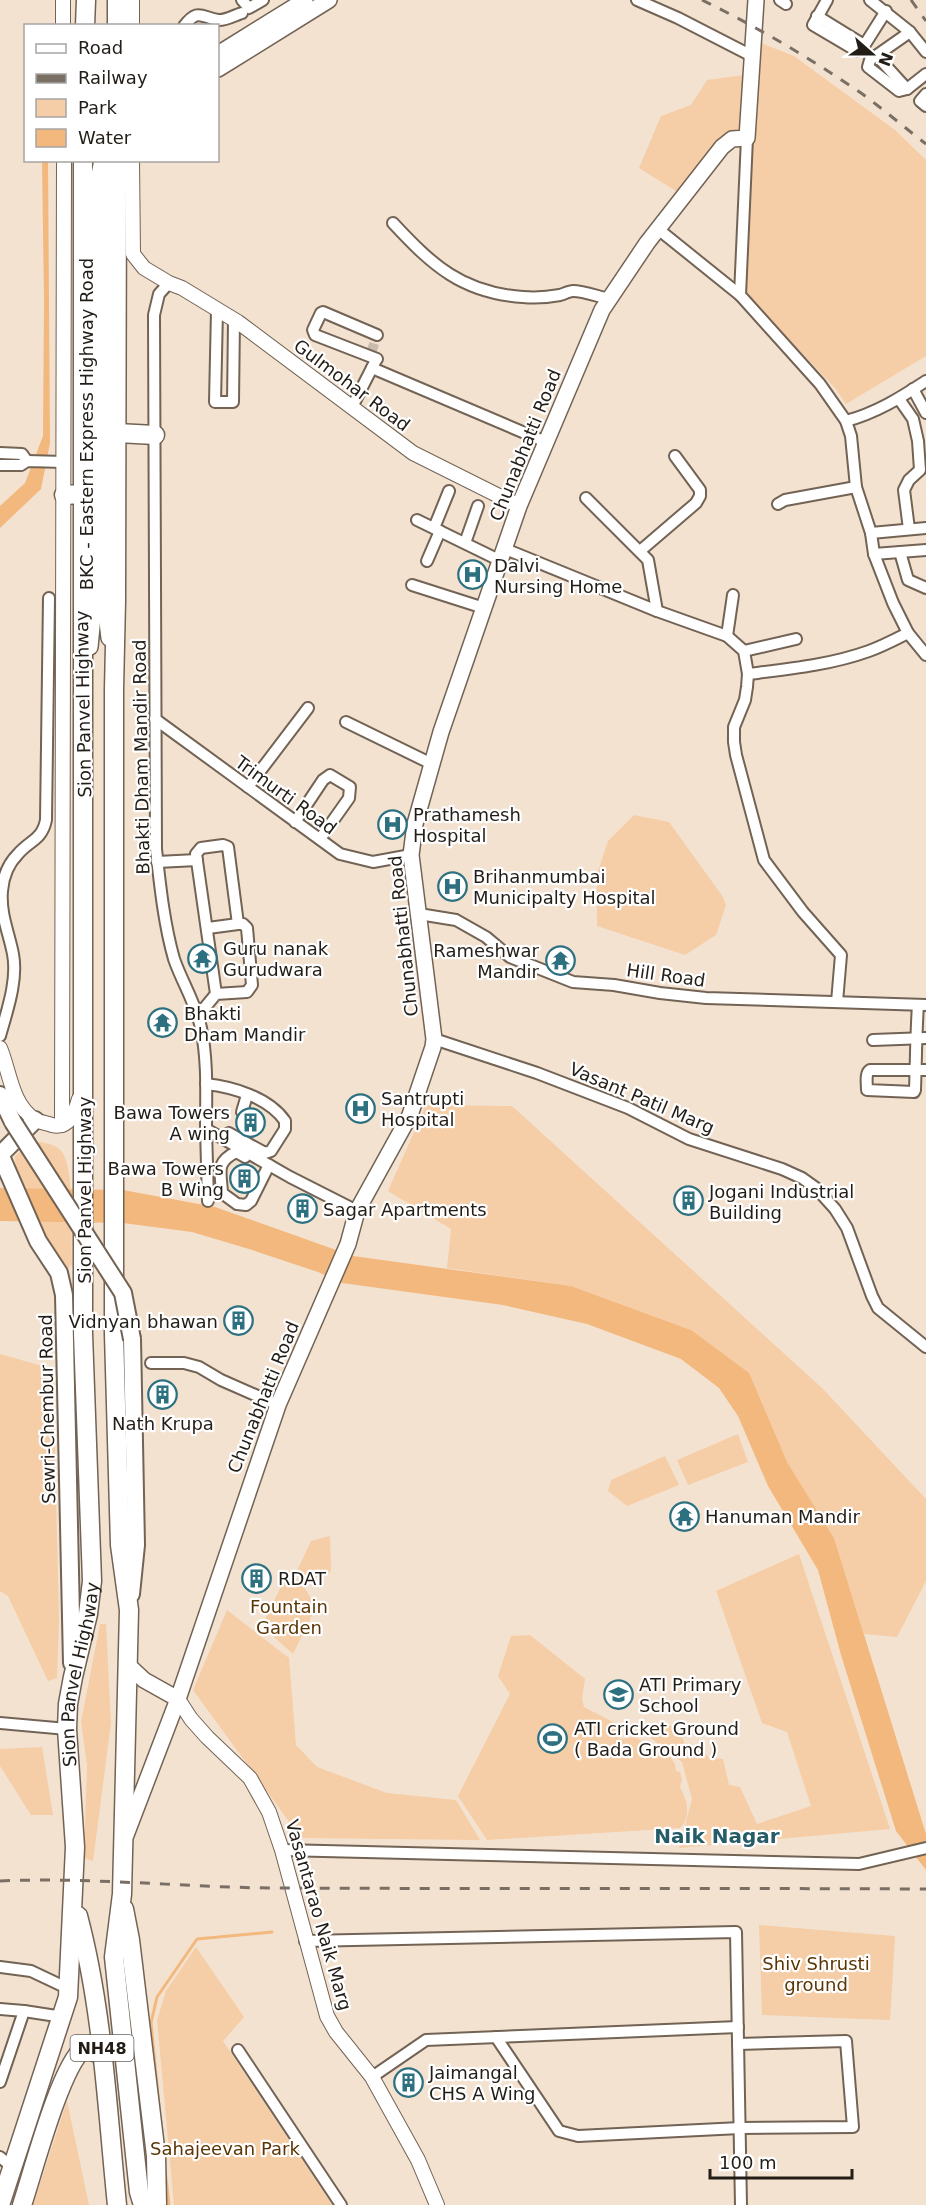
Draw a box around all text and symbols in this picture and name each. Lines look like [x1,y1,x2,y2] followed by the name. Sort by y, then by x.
[24,24,219,162] legend
[842,24,902,84] north arrow
[78,37,123,58] text: Road
[874,50,897,69] text: N
[78,67,148,88] text: Railway
[78,97,117,118] text: Park
[78,127,132,148] text: Water
[76,258,97,590] street label: BKC - Eastern Express Highway Road
[290,335,414,435] street label: Gulmohar Road
[485,366,565,524] street label: Chunabhatti Road
[494,555,622,597] place label: Dalvi Nursing Home
[457,559,489,591] hospital icon: Dalvi Nursing Home
[71,610,95,798] street label: Sion Panvel Highway
[128,639,154,875] street label: Bhakti Dham Mandir Road
[230,751,341,839] street label: Trimurti Road
[413,804,521,846] place label: Prathamesh Hospital
[376,808,408,840] hospital icon: Prathamesh Hospital
[384,854,422,1018] street label: Chunabhatti Road
[473,866,656,908] place label: Brihanmumbai Municipalty Hospital
[436,870,468,902] hospital icon: Brihanmumbai Municipalty Hospital
[223,938,329,980] place label: Guru nanak Gurudwara
[433,940,540,982] place label: Rameshwar Mandir
[186,942,218,974] temple icon: Guru nanak Gurudwara
[544,944,576,976] temple icon: Rameshwar Mandir
[625,959,707,991] street label: Hill Road
[184,1003,306,1045] place label: Bhakti Dham Mandir
[147,1007,179,1039] temple icon: Bhakti Dham Mandir
[566,1058,718,1138] street label: Vasant Patil Marg
[381,1088,464,1130] place label: Santrupti Hospital
[344,1092,376,1124] hospital icon: Santrupti Hospital
[74,1096,95,1284] street label: Sion Panvel Highway
[114,1102,230,1144] place label: Bawa Towers A wing
[235,1106,267,1138] building icon: Bawa Towers A wing
[108,1158,224,1200] place label: Bawa Towers B Wing
[229,1162,261,1194] building icon: Bawa Towers B Wing
[708,1181,854,1223] place label: Jogani Industrial Building
[672,1185,704,1217] building icon: Jogani Industrial Building
[286,1193,318,1225] building icon: Sagar Apartments
[323,1199,487,1220] place label: Sagar Apartments
[223,1305,255,1337] building icon: Vidnyan bhawan
[68,1311,218,1332] place label: Vidnyan bhawan
[35,1314,59,1504] street label: Sewri-Chembur Road
[223,1318,303,1476] street label: Chunabhatti Road
[147,1378,179,1410] building icon: Nath Krupa
[112,1413,214,1434] place label: Nath Krupa
[668,1500,700,1532] temple icon: Hanuman Mandir
[705,1506,860,1527] place label: Hanuman Mandir
[241,1562,273,1594] building icon: RDAT
[278,1568,327,1589] place label: RDAT
[56,1580,102,1768] street label: Sion Panvel Highway
[250,1596,328,1638] park label: Fountain Garden
[639,1674,742,1716] place label: ATI Primary School
[602,1678,634,1710] school or university icon: ATI Primary School
[574,1718,739,1760] place label: ATI cricket Ground ( Bada Ground )
[537,1722,569,1754] sports icon: ATI cricket Ground ( Bada Ground )
[282,1817,356,2013] street label: Vasantarao Naik Marg
[654,1824,780,1848] district label: Naik Nagar
[762,1953,870,1995] park label: Shiv Shrusti ground
[70,2035,134,2061] road number: NH48
[428,2062,536,2104] place label: Jaimangal CHS A Wing
[392,2066,424,2098] building icon: Jaimangal CHS A Wing
[150,2138,300,2159] park label: Sahajeevan Park
[710,2142,852,2180] scale bar
[719,2152,777,2173] text: 100 m

